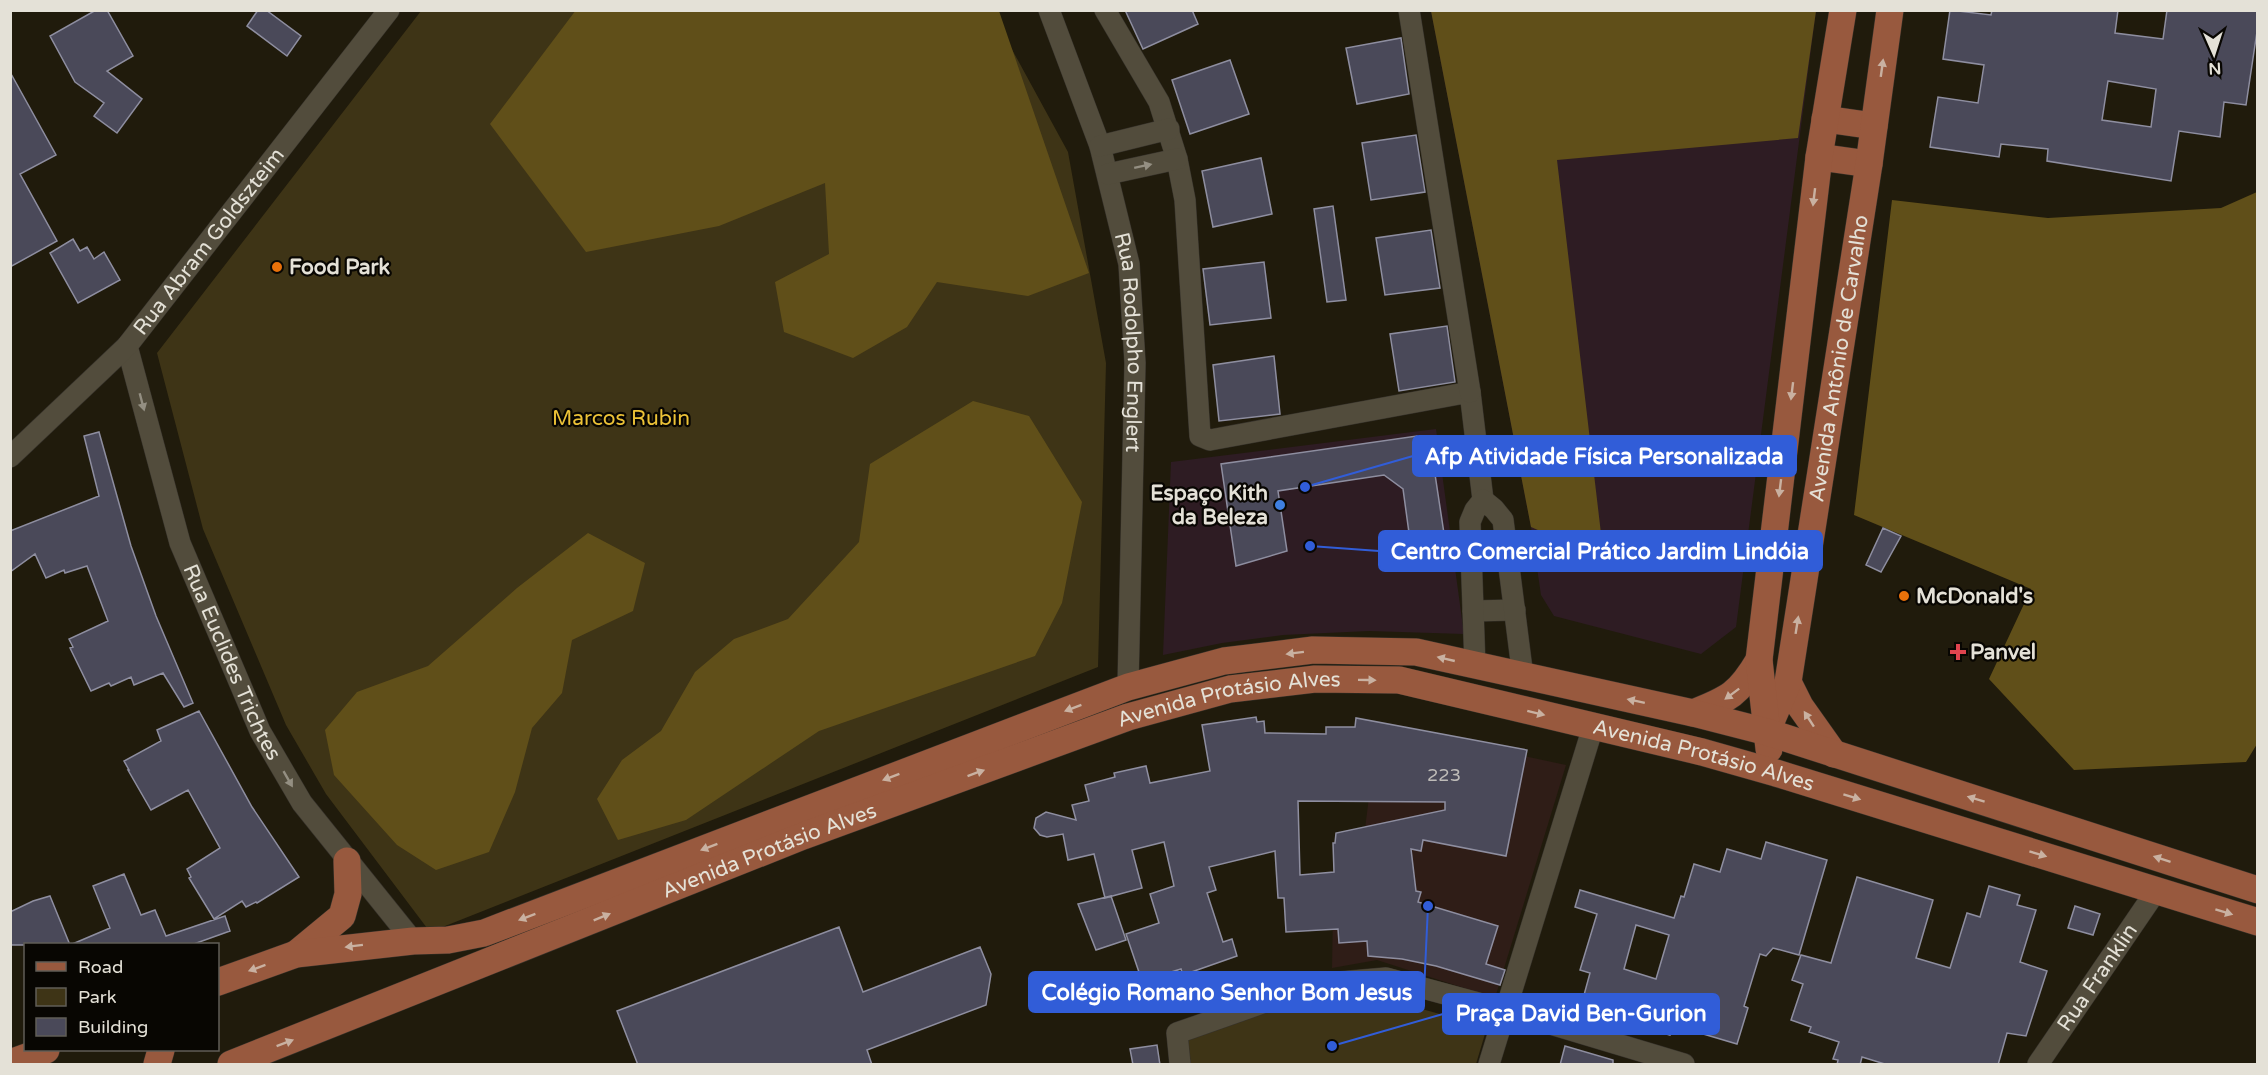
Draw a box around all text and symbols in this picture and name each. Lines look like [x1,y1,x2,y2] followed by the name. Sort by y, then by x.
[2184,24,2244,84] north arrow
[1877,58,1887,77] one-way arrow
[2208,58,2222,78] text: N
[128,143,289,340] street label: Rua Abram Goldszteim
[1133,161,1152,171] one-way arrow
[1809,188,1819,207] one-way arrow
[1804,213,1873,504] street label: Avenida Antônio de Carvalho
[1109,230,1148,453] street label: Rua Rodolpho Englert
[289,255,391,280] place label: Food Park
[270,260,284,274] marker: Food Park
[1787,382,1796,401] one-way arrow
[138,394,147,412] one-way arrow
[552,406,690,431] park label: Marcos Rubin
[1413,436,1796,476] callout: Afp Atividade Física Personalizada
[1424,444,1784,470] text: Afp Atividade Física Personalizada
[1775,478,1785,497] one-way arrow
[1150,481,1268,530] place label: Espaço Kith da Beleza
[1273,498,1287,512] marker: Espaço Kith da Beleza
[1379,531,1822,571] callout: Centro Comercial Prático Jardim Lindóia
[1391,539,1809,565] text: Centro Comercial Prático Jardim Lindóia
[178,560,287,765] street label: Rua Euclides Trichtes
[1916,584,2033,609] place label: McDonald's
[1897,589,1911,603] marker: McDonald's
[1792,615,1801,634] one-way arrow
[1970,640,2036,665] place label: Panvel
[1951,645,1965,659] marker: Panvel
[1285,648,1304,657] one-way arrow
[1436,654,1455,663] one-way arrow
[1114,666,1341,732] street label: Avenida Protásio Alves
[1357,675,1376,684] one-way arrow
[1724,688,1740,700] one-way arrow
[1626,696,1645,705] one-way arrow
[1064,703,1082,713] one-way arrow
[1527,709,1546,719] one-way arrow
[1803,712,1815,728] one-way arrow
[1591,714,1817,797] street label: Avenida Protásio Alves
[1427,764,1461,786] house number: 223
[967,767,985,777] one-way arrow
[283,771,293,788] one-way arrow
[882,773,900,783] one-way arrow
[1843,792,1861,802] one-way arrow
[1967,794,1985,803] one-way arrow
[658,798,880,903] street label: Avenida Protásio Alves
[699,842,717,852] one-way arrow
[2029,850,2047,859] one-way arrow
[2153,854,2171,863] one-way arrow
[2215,908,2233,917] one-way arrow
[517,912,535,922] one-way arrow
[593,912,611,922] one-way arrow
[2052,919,2143,1036] street label: Rua Franklin
[345,942,364,951] one-way arrow
[24,943,219,1051] legend
[78,956,123,978] text: Road
[248,964,266,973] one-way arrow
[1029,972,1424,1012] callout: Colégio Romano Senhor Bom Jesus
[1042,980,1413,1006] text: Colégio Romano Senhor Bom Jesus
[78,986,117,1008] text: Park
[1443,994,1719,1034] callout: Praça David Ben-Gurion
[1455,1001,1707,1027] text: Praça David Ben-Gurion
[78,1016,148,1038] text: Building
[276,1038,294,1047] one-way arrow

